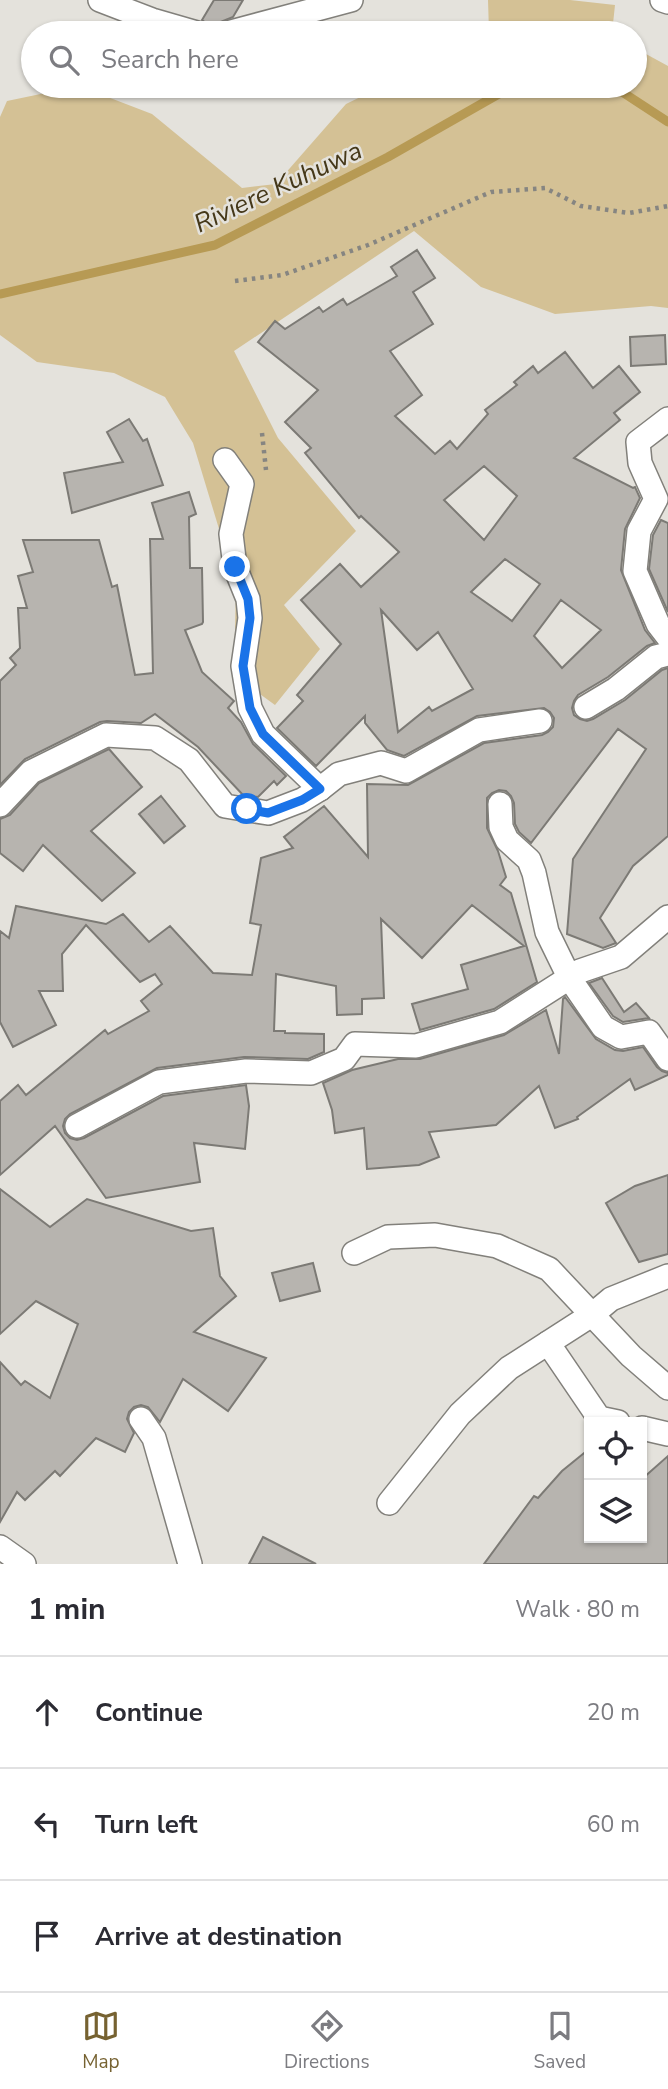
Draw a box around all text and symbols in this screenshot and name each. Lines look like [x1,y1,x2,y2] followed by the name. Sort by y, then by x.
[21,21,647,98] search box
[45,41,83,79] icon: search
[101,42,239,77] text: Search here
[188,133,368,241] water label: Riviere Kuhuwa
[219,551,250,582] route end
[231,793,262,824] route start
[584,1417,647,1543] map controls
[584,1417,647,1480] button: locate
[584,1480,647,1543] button: layers
[28,1589,106,1630] text: 1 min
[515,1594,640,1625] text: Walk · 80 m
[28,1693,66,1731] icon: ahead
[95,1695,203,1730] text: Continue
[587,1697,640,1728] text: 20 m
[28,1805,66,1843] icon: left
[95,1807,198,1842] text: Turn left
[587,1809,640,1840] text: 60 m
[28,1917,66,1955] icon: arrive
[95,1919,342,1954] text: Arrive at destination
[82,2007,120,2075] tab: Map
[284,2007,370,2075] tab: Directions
[534,2007,586,2075] tab: Saved

